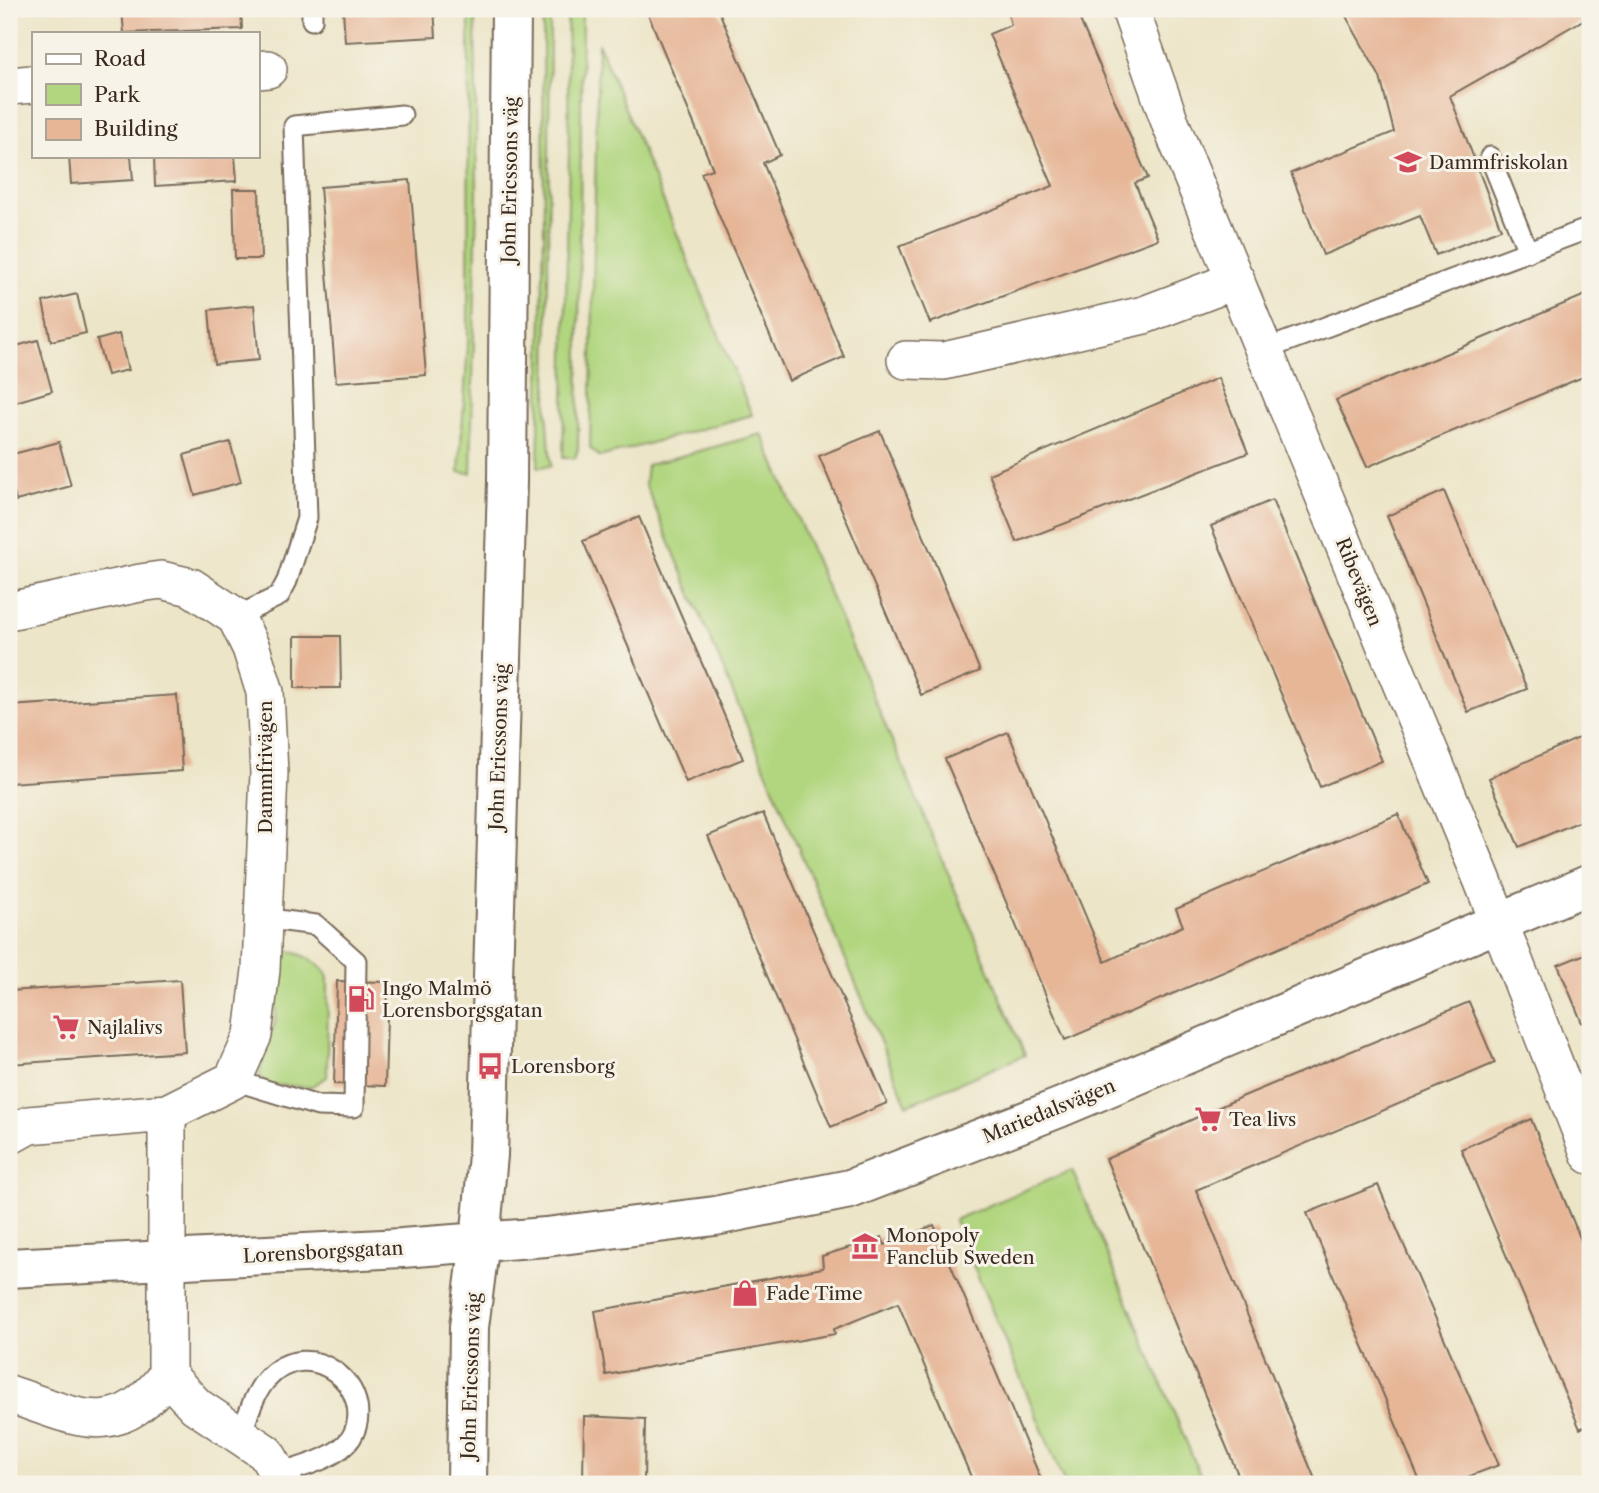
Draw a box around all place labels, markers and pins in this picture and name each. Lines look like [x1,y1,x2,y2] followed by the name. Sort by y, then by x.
[1393,147,1423,177] school or university icon: Dammfriskolan
[1429,151,1568,174] place label: Dammfriskolan
[382,977,543,1022] place label: Ingo Malmö Lorensborgsgatan
[346,984,376,1014] fuel station icon: Ingo Malmö Lorensborgsgatan
[51,1012,81,1042] supermarket icon: Najlalivs
[87,1016,163,1039] place label: Najlalivs
[475,1051,505,1081] bus stop icon: Lorensborg
[511,1055,616,1078] place label: Lorensborg
[1193,1104,1223,1134] supermarket icon: Tea livs
[1229,1108,1296,1131] place label: Tea livs
[886,1224,1035,1269] place label: Monopoly Fanclub Sweden
[850,1231,880,1261] museum icon: Monopoly Fanclub Sweden
[730,1278,760,1308] shop icon: Fade Time
[766,1282,863,1305] place label: Fade Time

